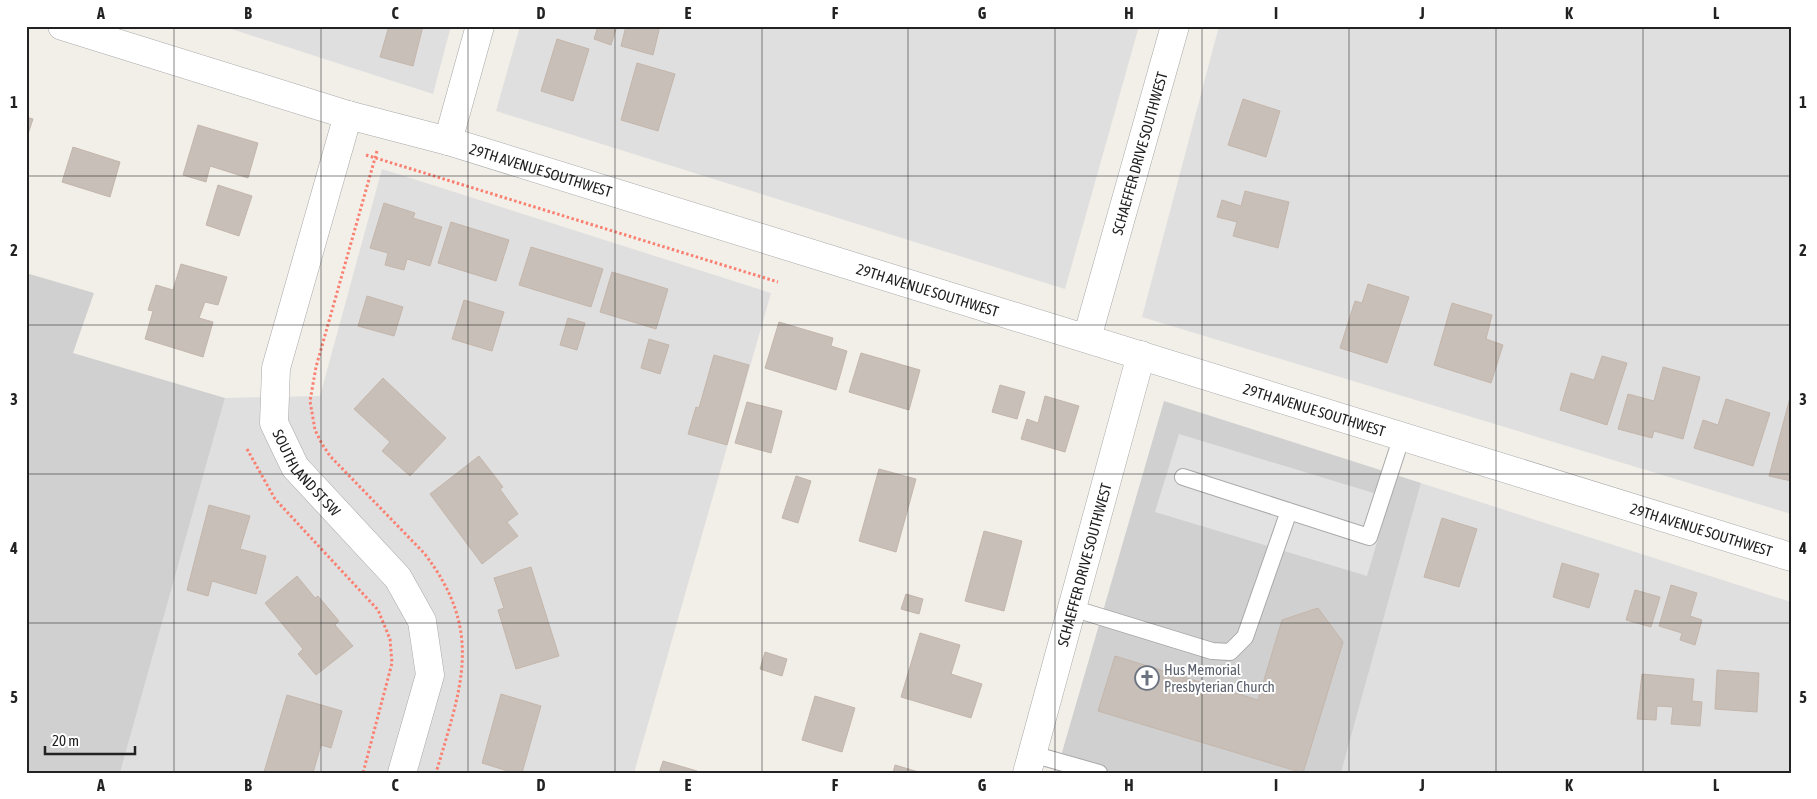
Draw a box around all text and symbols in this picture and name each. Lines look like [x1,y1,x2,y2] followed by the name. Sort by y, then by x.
[96,4,105,22] text: A
[244,4,252,22] text: B
[391,4,399,22] text: C
[537,4,546,22] text: D
[685,4,692,22] text: E
[832,4,839,22] text: F
[978,4,987,22] text: G
[1124,4,1134,22] text: H
[1274,4,1278,22] text: I
[1418,4,1425,22] text: J
[1565,4,1573,22] text: K
[1713,4,1720,22] text: L
[1108,69,1170,237] street label: SCHAEFFER DRIVE SOUTHWEST
[10,93,18,111] text: 1
[1799,93,1807,111] text: 1
[468,140,614,200] street label: 29TH AVENUE SOUTHWEST
[10,241,18,259] text: 2
[1799,241,1807,259] text: 2
[854,260,1001,320] street label: 29TH AVENUE SOUTHWEST
[1241,379,1388,440] street label: 29TH AVENUE SOUTHWEST
[10,390,18,408] text: 3
[1799,390,1807,408] text: 3
[270,427,344,519] street label: SOUTHLAND ST SW
[1053,481,1114,648] street label: SCHAEFFER DRIVE SOUTHWEST
[1628,499,1775,559] street label: 29TH AVENUE SOUTHWEST
[9,539,18,557] text: 4
[1798,539,1807,557] text: 4
[1164,661,1275,695] place label: Hus Memorial Presbyterian Church
[1134,665,1160,691] church icon: Hus Memorial Presbyterian Church
[10,688,18,706] text: 5
[1799,688,1807,706] text: 5
[45,724,135,756] scale bar
[52,732,79,749] text: 20 m
[96,776,105,794] text: A
[244,776,252,794] text: B
[391,776,399,794] text: C
[537,776,546,794] text: D
[685,776,692,794] text: E
[832,776,839,794] text: F
[978,776,987,794] text: G
[1124,776,1134,794] text: H
[1274,776,1278,794] text: I
[1418,776,1425,794] text: J
[1565,776,1573,794] text: K
[1713,776,1720,794] text: L

